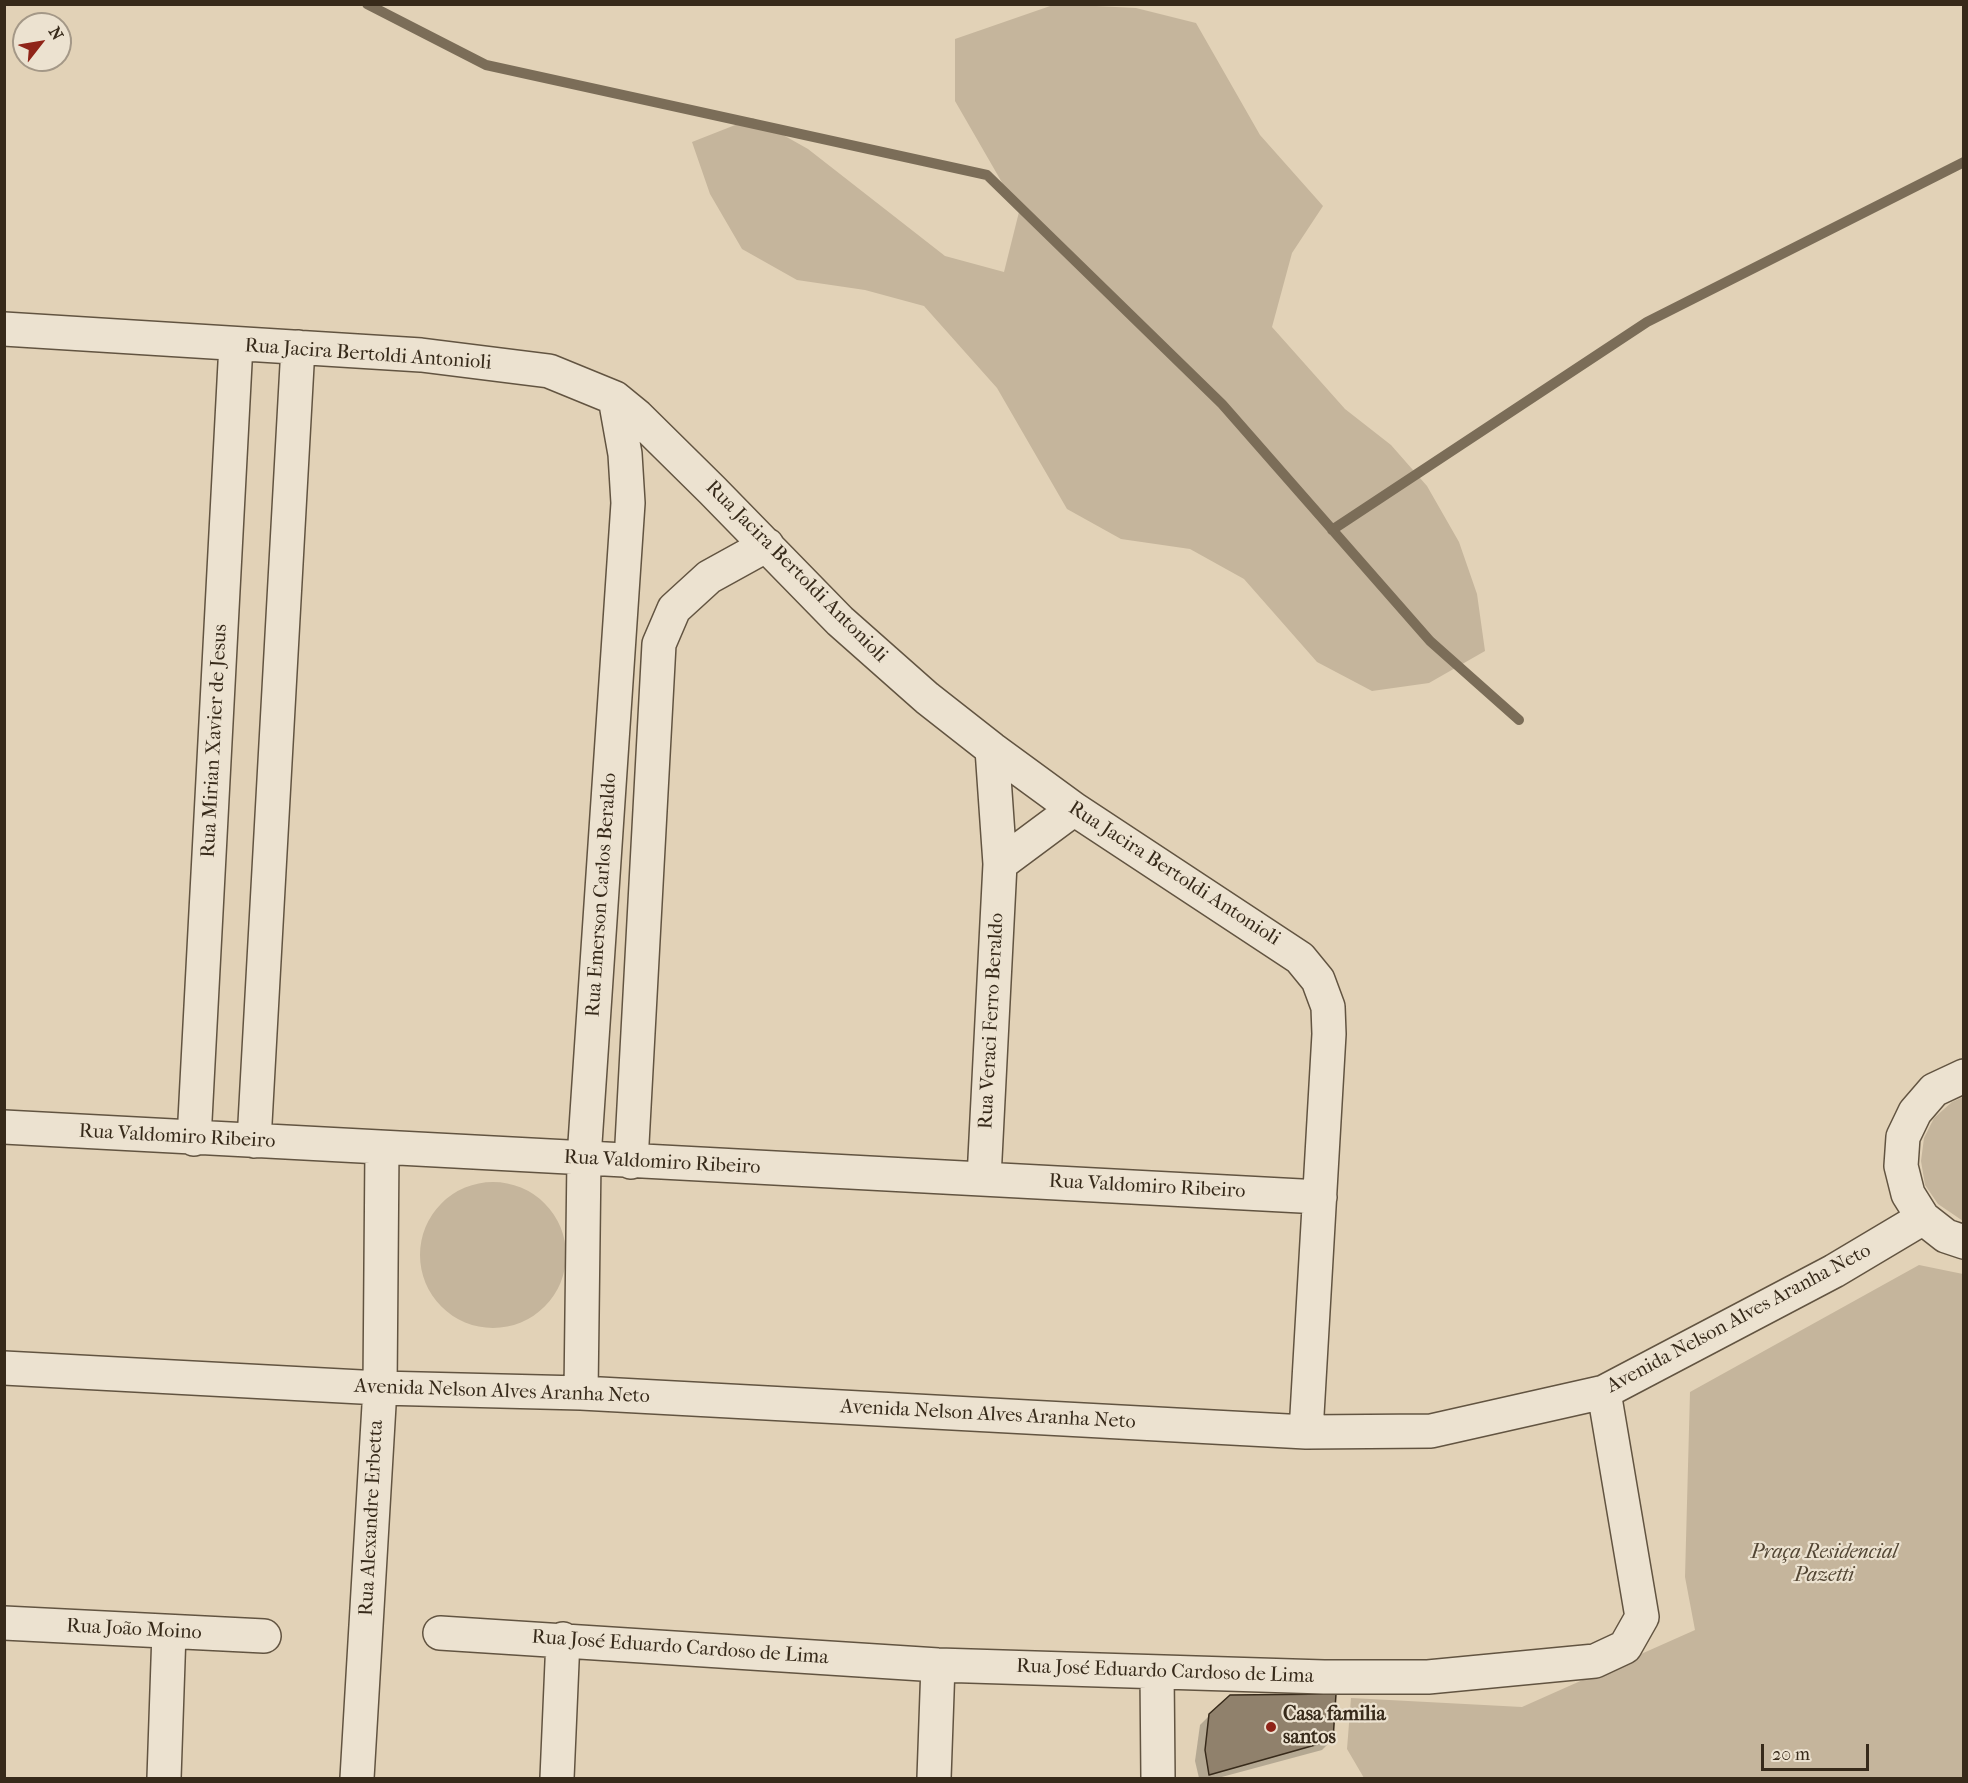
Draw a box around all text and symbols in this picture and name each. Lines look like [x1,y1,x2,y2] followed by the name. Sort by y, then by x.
[12,12,72,72] north arrow
[45,23,67,44] text: N
[244,334,492,376] street label: Rua Jacira Bertoldi Antonioli
[700,476,892,668] street label: Rua Jacira Bertoldi Antonioli
[197,624,233,858] street label: Rua Mirian Xavier de Jesus
[581,772,623,1018] street label: Rua Emerson Carlos Beraldo
[1064,796,1284,952] street label: Rua Jacira Bertoldi Antonioli
[974,912,1010,1130] street label: Rua Veraci Ferro Beraldo
[78,1120,276,1154] street label: Rua Valdomiro Ribeiro
[563,1146,761,1180] street label: Rua Valdomiro Ribeiro
[1048,1170,1246,1204] street label: Rua Valdomiro Ribeiro
[1603,1239,1875,1399] street label: Avenida Nelson Alves Aranha Neto
[354,1375,650,1409] street label: Avenida Nelson Alves Aranha Neto
[840,1395,1136,1435] street label: Avenida Nelson Alves Aranha Neto
[355,1419,389,1617] street label: Rua Alexandre Erbetta
[1751,1541,1897,1588] park label: Praça Residencial Pazetti
[66,1614,202,1646] street label: Rua João Moino
[531,1626,829,1670] street label: Rua José Eduardo Cardoso de Lima
[1016,1655,1314,1689] street label: Rua José Eduardo Cardoso de Lima
[1283,1703,1386,1750] place label: Casa familia santos
[1264,1720,1278,1734] marker: Casa familia santos
[1764,1732,1872,1770] scale bar
[1772,1744,1810,1765] text: 20 m

